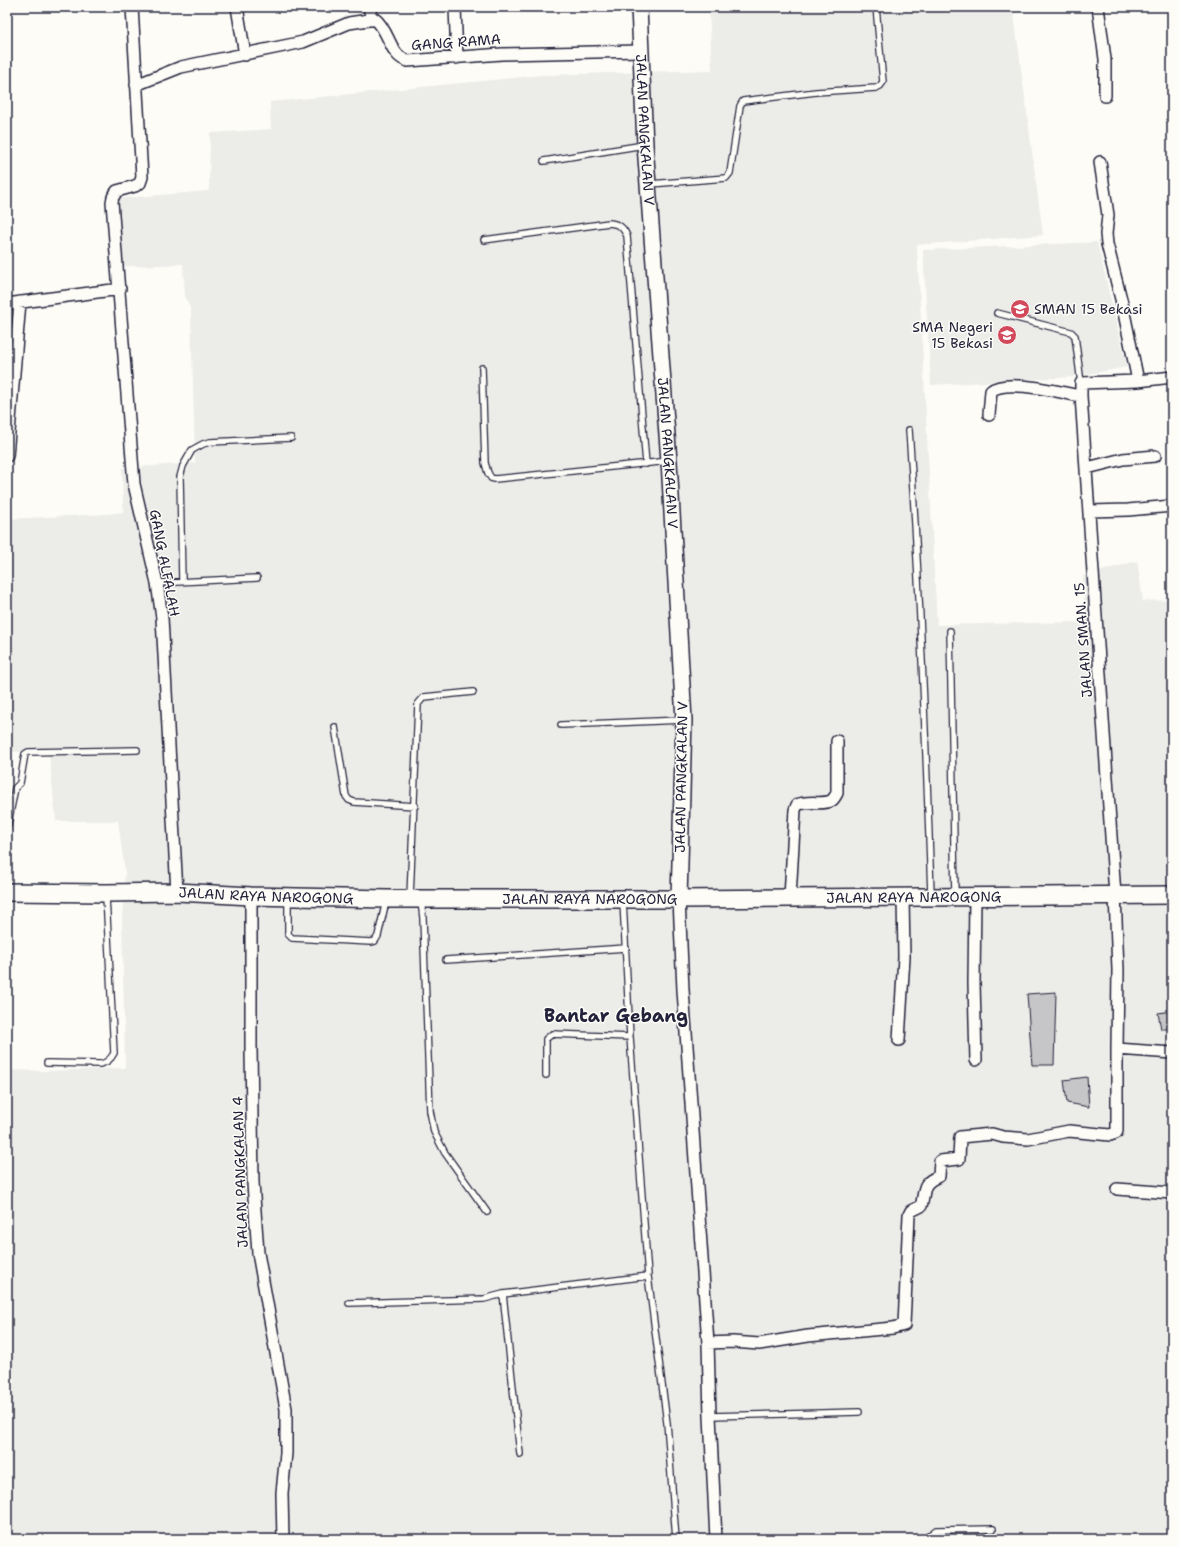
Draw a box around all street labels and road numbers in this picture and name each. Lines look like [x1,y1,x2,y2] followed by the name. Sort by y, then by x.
[411,30,501,54] street label: GANG RAMA
[632,54,659,207] street label: JALAN PANGKALAN V
[654,377,682,530] street label: JALAN PANGKALAN V
[146,508,184,618] street label: GANG ALFALAH
[1070,582,1096,698] street label: JALAN SMAN. 15
[671,700,691,853] street label: JALAN PANGKALAN V
[178,883,354,907] street label: JALAN RAYA NAROGONG
[826,887,1002,907] street label: JALAN RAYA NAROGONG
[502,890,678,908] street label: JALAN RAYA NAROGONG
[228,1096,252,1248] street label: JALAN PANGKALAN 4

